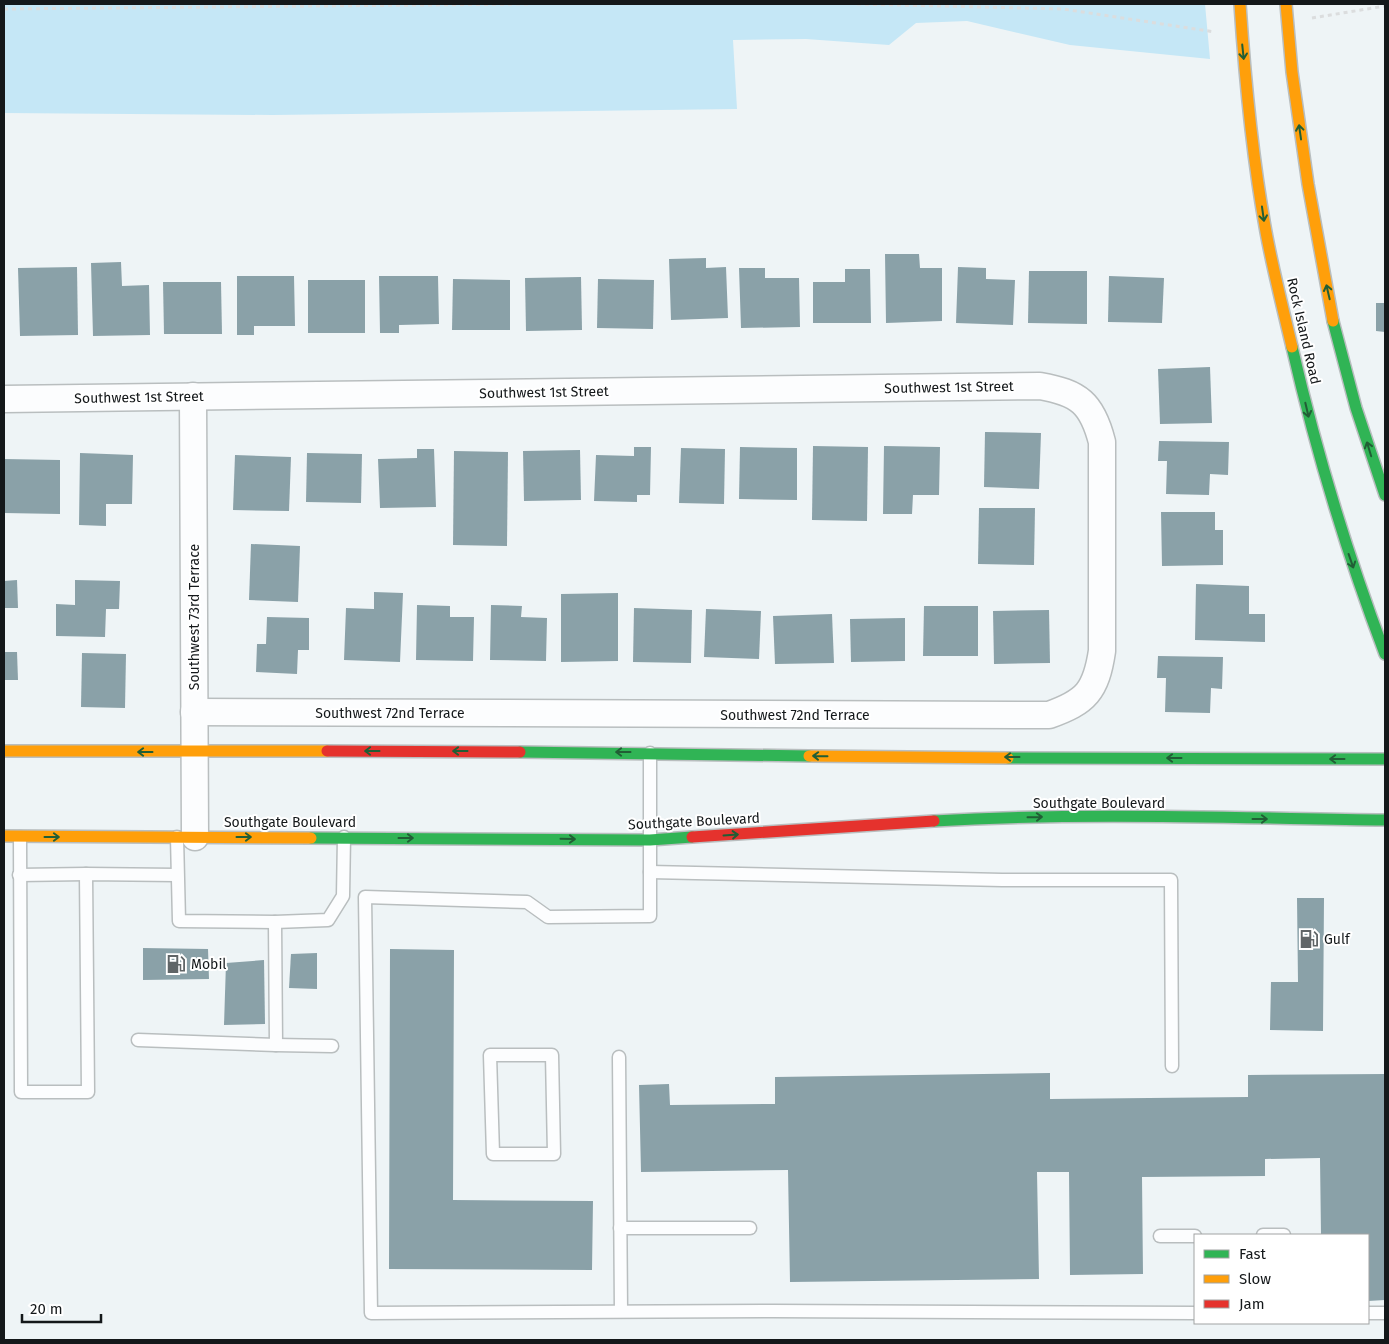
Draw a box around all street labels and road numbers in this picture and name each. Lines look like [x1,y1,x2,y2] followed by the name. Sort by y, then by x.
[1283,276,1324,386] street label: Rock Island Road
[884,378,1015,397] street label: Southwest 1st Street
[479,383,610,402] street label: Southwest 1st Street
[74,388,205,407] street label: Southwest 1st Street
[186,544,203,690] street label: Southwest 73rd Terrace
[315,705,465,722] street label: Southwest 72nd Terrace
[720,707,870,724] street label: Southwest 72nd Terrace
[1033,795,1165,812] street label: Southgate Boulevard
[628,810,760,833] street label: Southgate Boulevard
[224,814,356,831] street label: Southgate Boulevard

